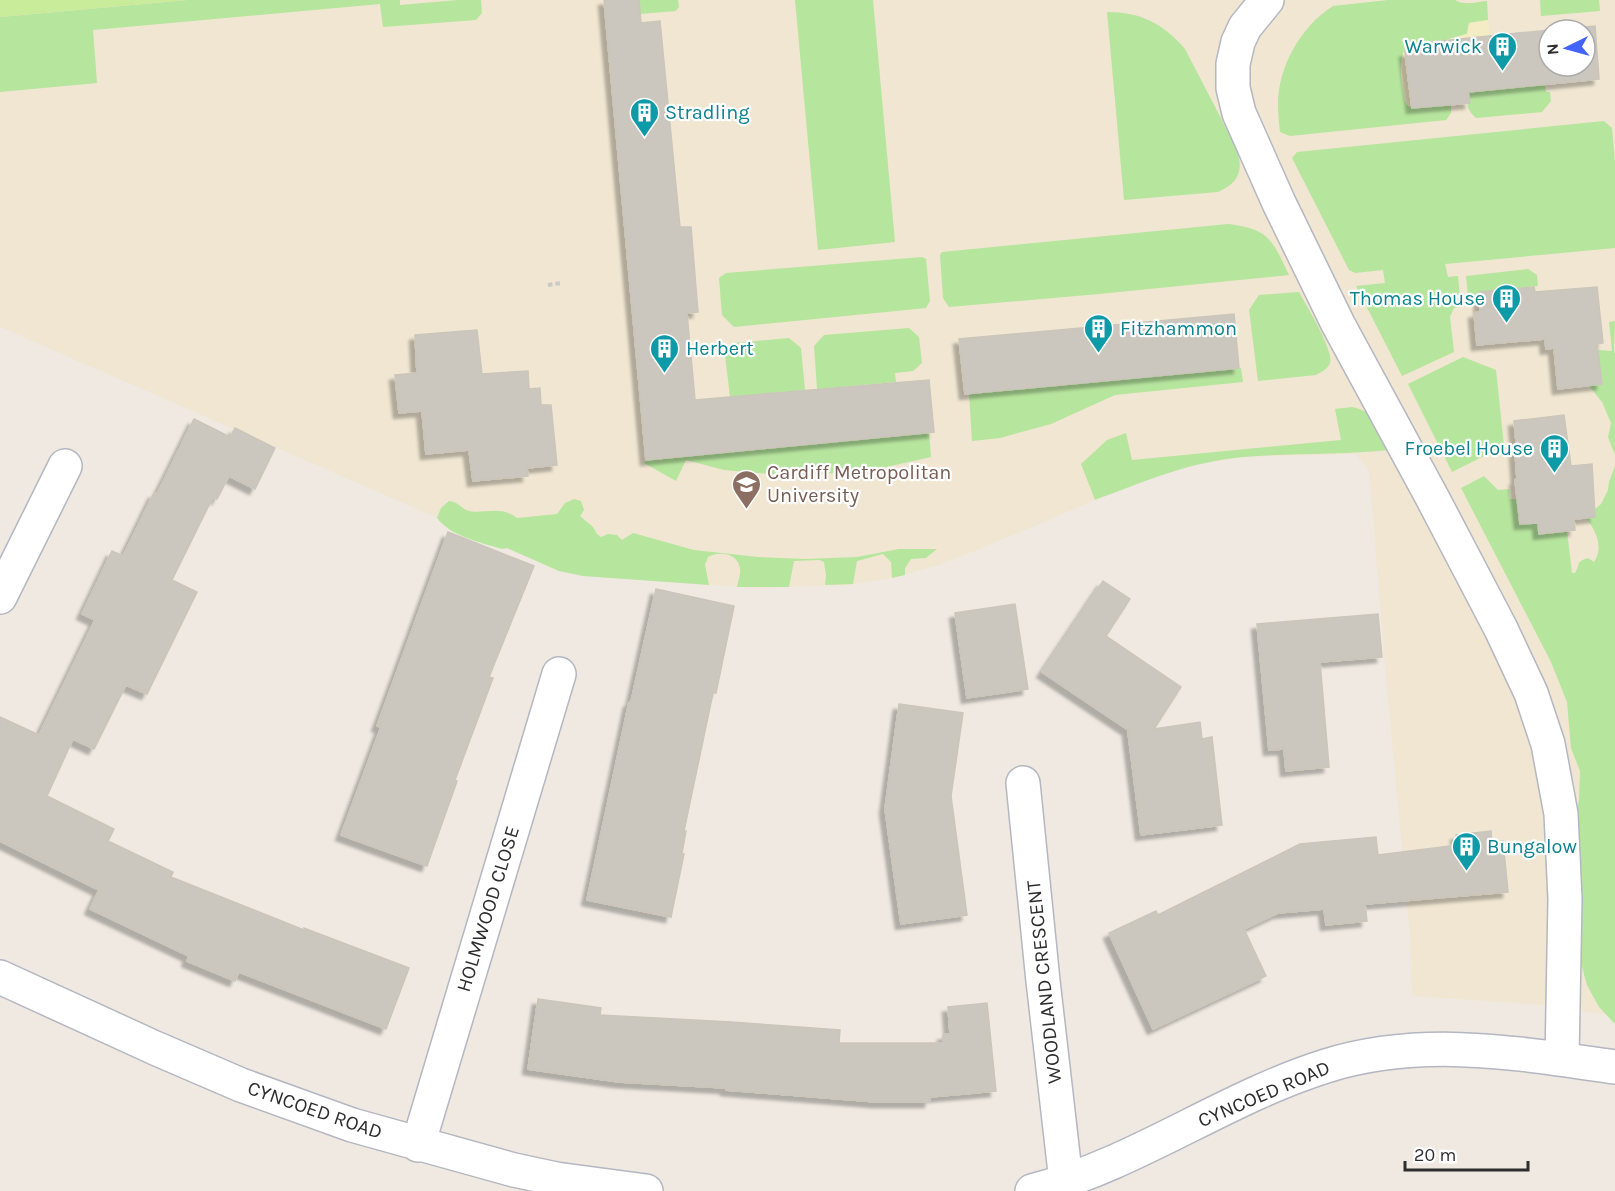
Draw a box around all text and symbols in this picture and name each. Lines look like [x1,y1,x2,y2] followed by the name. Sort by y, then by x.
[1537,18,1597,78] north arrow
[1487,30,1519,72] building icon: Warwick
[1404,35,1482,58] place label: Warwick
[1543,43,1563,56] text: N
[628,96,660,138] building icon: Stradling
[665,101,750,124] place label: Stradling
[1490,282,1522,324] building icon: Thomas House
[1350,287,1485,310] place label: Thomas House
[1083,312,1115,354] building icon: Fitzhammon
[1120,317,1237,340] place label: Fitzhammon
[649,332,681,374] building icon: Herbert
[686,337,754,360] place label: Herbert
[1538,432,1570,474] building icon: Froebel House
[1404,437,1533,460] place label: Froebel House
[767,461,951,507] place label: Cardiff Metropolitan University
[730,468,762,510] school or university icon: Cardiff Metropolitan University
[452,823,524,995] street label: HOLMWOOD CLOSE
[1450,830,1482,872] building icon: Bungalow
[1487,835,1577,858] place label: Bungalow
[1022,879,1066,1085] street label: WOODLAND CRESCENT
[1195,1056,1333,1132] street label: CYNCOED ROAD
[245,1076,385,1144] street label: CYNCOED ROAD
[1405,1134,1528,1172] scale bar
[1414,1144,1456,1166] text: 20 m

